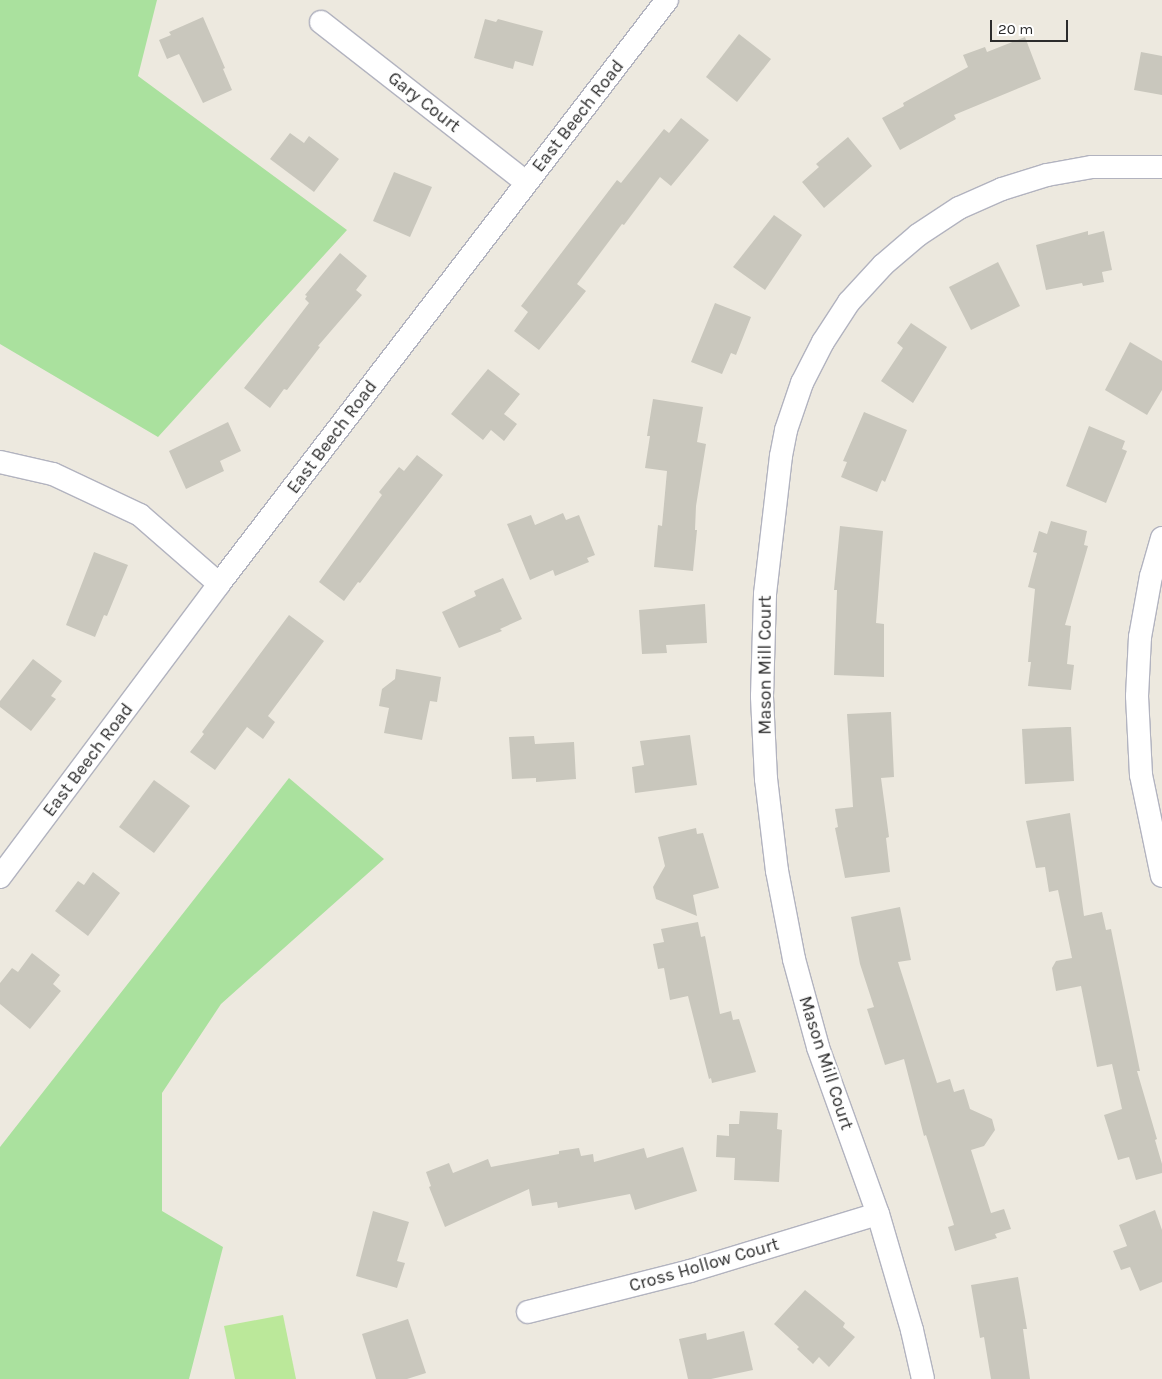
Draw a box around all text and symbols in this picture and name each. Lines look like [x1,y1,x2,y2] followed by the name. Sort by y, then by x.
[992,10,1070,42] scale bar
[998,20,1033,38] text: 20 m
[528,56,628,176] street label: East Beech Road
[384,67,464,137] street label: Gary Court
[282,376,382,498] street label: East Beech Road
[754,595,776,735] street label: Mason Mill Court
[38,699,138,821] street label: East Beech Road
[794,993,858,1133] street label: Mason Mill Court
[627,1233,781,1297] street label: Cross Hollow Court

